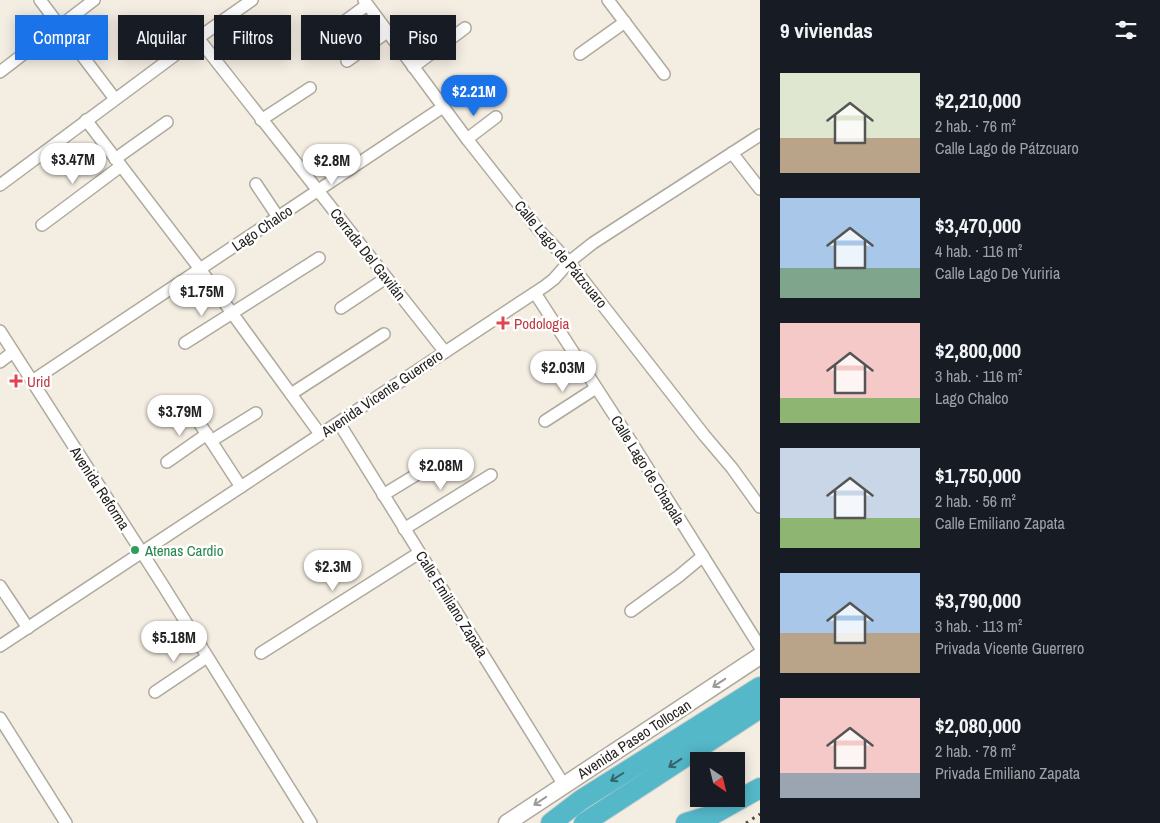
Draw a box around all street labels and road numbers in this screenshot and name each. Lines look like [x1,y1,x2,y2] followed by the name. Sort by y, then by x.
[510,196,612,312] street label: Calle Lago de Pátzcuaro
[228,200,297,256] street label: Lago Chalco
[325,203,411,305] street label: Cerrada Del Gavilán
[316,344,447,442] street label: Avenida Vicente Guerrero
[606,411,690,529] street label: Calle Lago de Chapala
[65,441,135,534] street label: Avenida Reforma
[411,547,493,661] street label: Calle Emiliano Zapata
[572,694,695,784] street label: Avenida Paseo Tollocan

